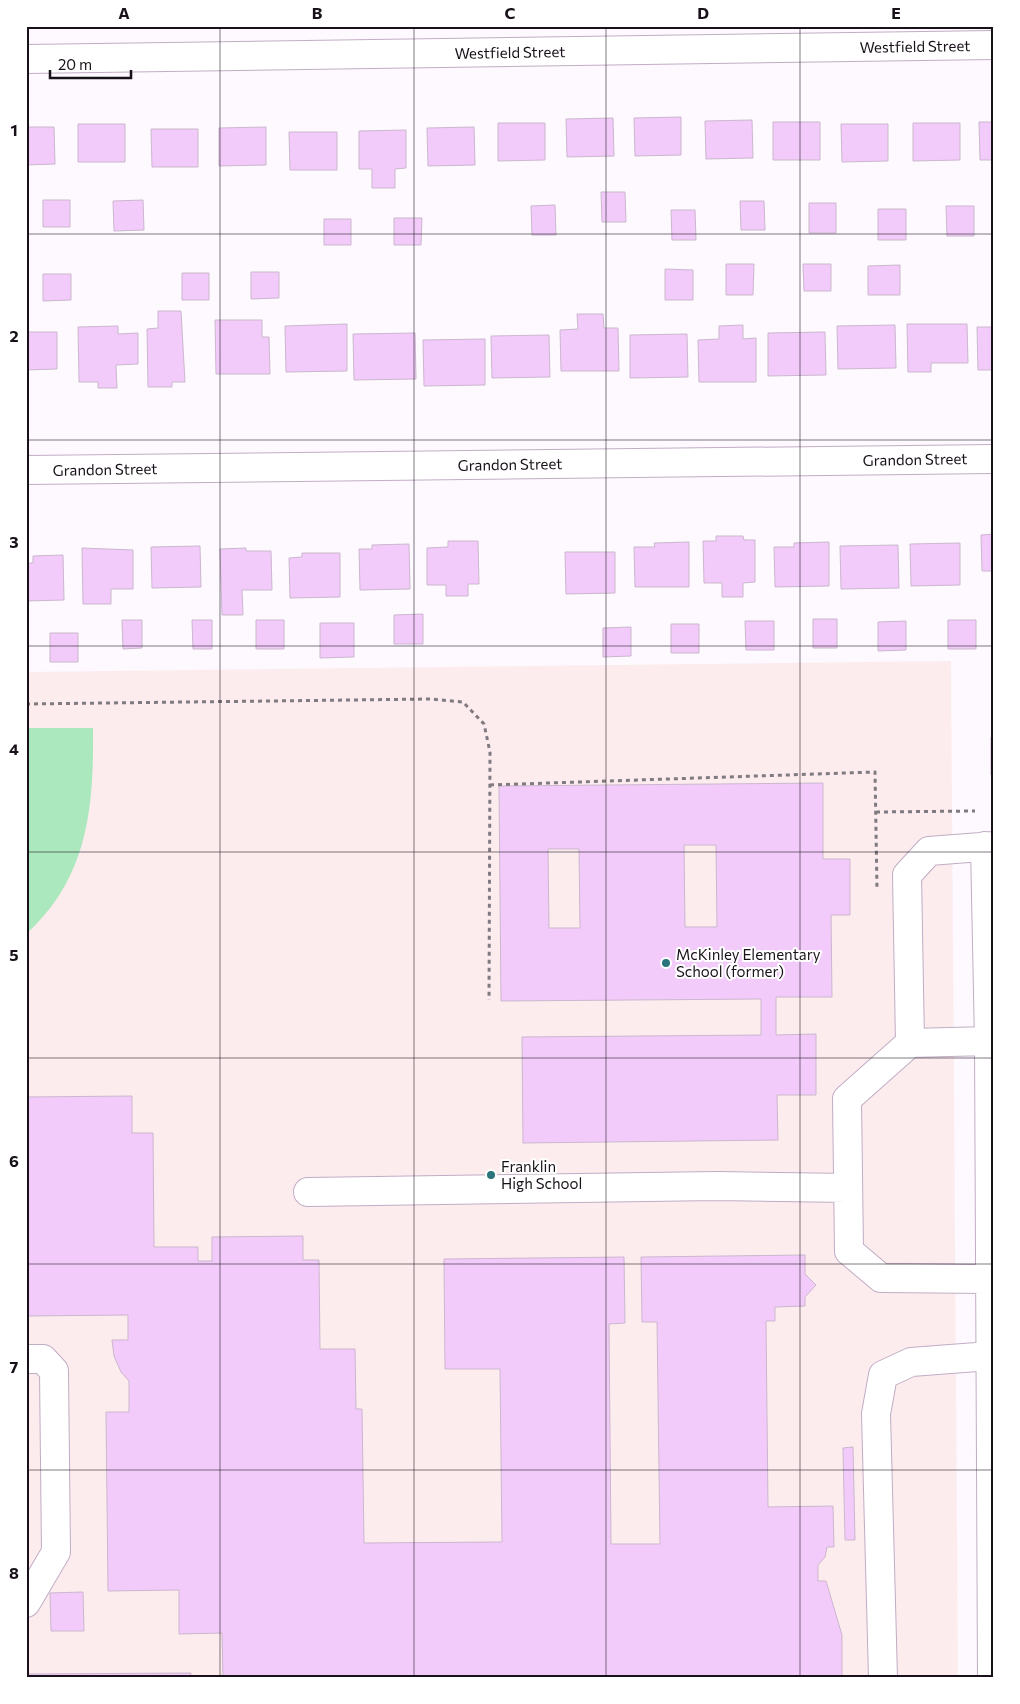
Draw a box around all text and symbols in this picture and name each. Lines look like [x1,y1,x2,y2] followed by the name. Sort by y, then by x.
[118,3,130,22] text: A
[312,3,323,22] text: B
[505,3,516,22] text: C
[697,3,709,22] text: D
[891,3,901,22] text: E
[860,36,970,56] street label: Westfield Street
[455,42,565,62] street label: Westfield Street
[50,48,131,80] scale bar
[58,55,92,73] text: 20 m
[10,120,18,139] text: 1
[9,326,19,345] text: 2
[862,449,968,469] street label: Grandon Street
[457,454,563,474] street label: Grandon Street
[52,459,158,479] street label: Grandon Street
[9,532,19,551] text: 3
[9,739,19,758] text: 4
[9,945,19,964] text: 5
[676,945,821,980] place label: McKinley Elementary School (former)
[660,957,672,969] marker: McKinley Elementary School (former)
[9,1151,19,1170] text: 6
[501,1157,582,1192] place label: Franklin High School
[485,1169,497,1181] marker: Franklin High School
[10,1357,19,1376] text: 7
[9,1563,19,1582] text: 8

